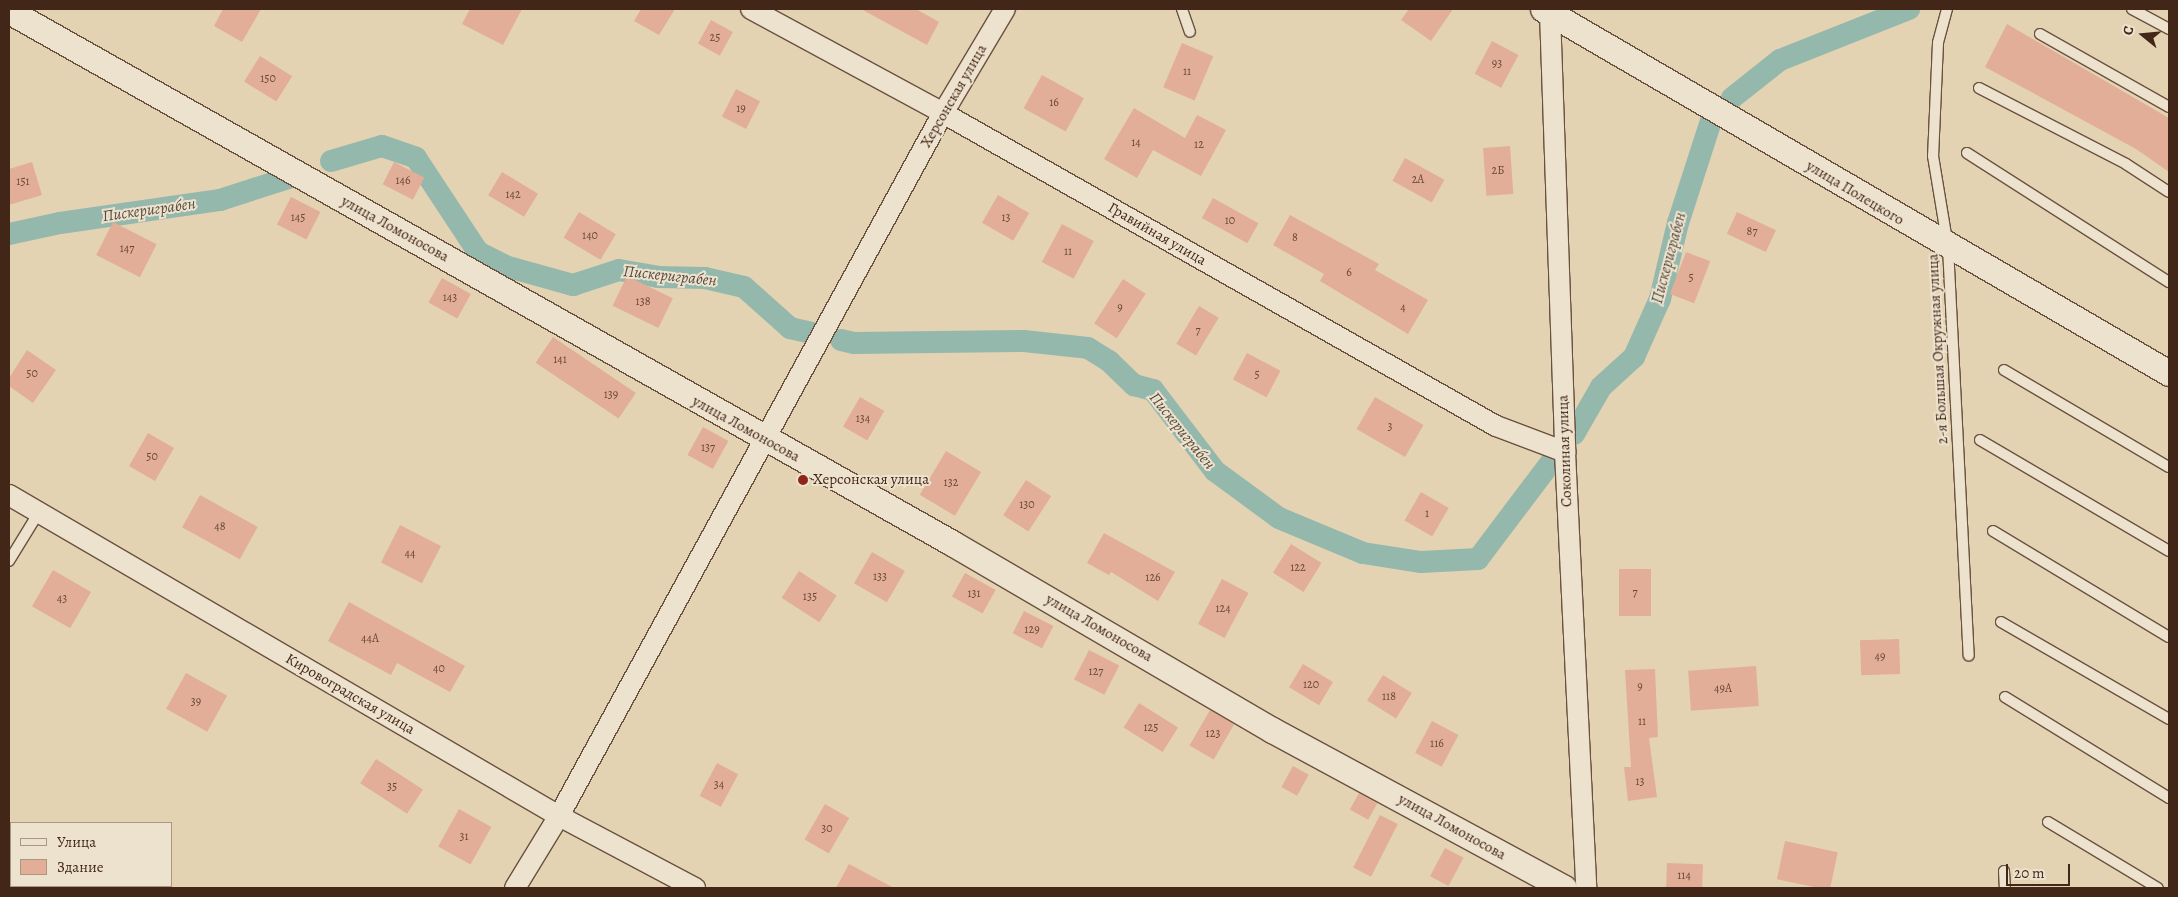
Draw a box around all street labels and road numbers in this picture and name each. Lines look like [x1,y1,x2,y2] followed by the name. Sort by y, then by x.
[917,41,991,151] street label: Херсонская улица
[1803,157,1907,229] street label: улица Полецкого
[338,192,452,266] street label: улица Ломоносова
[1105,199,1209,269] street label: Гравийная улица
[1924,253,1952,445] street label: 2-я Большая Окружная улица
[689,392,803,466] street label: улица Ломоносова
[1554,395,1576,507] street label: Соколиная улица
[1042,590,1156,666] street label: улица Ломоносова
[282,650,418,738] street label: Кировоградская улица
[1395,790,1509,864] street label: улица Ломоносова

